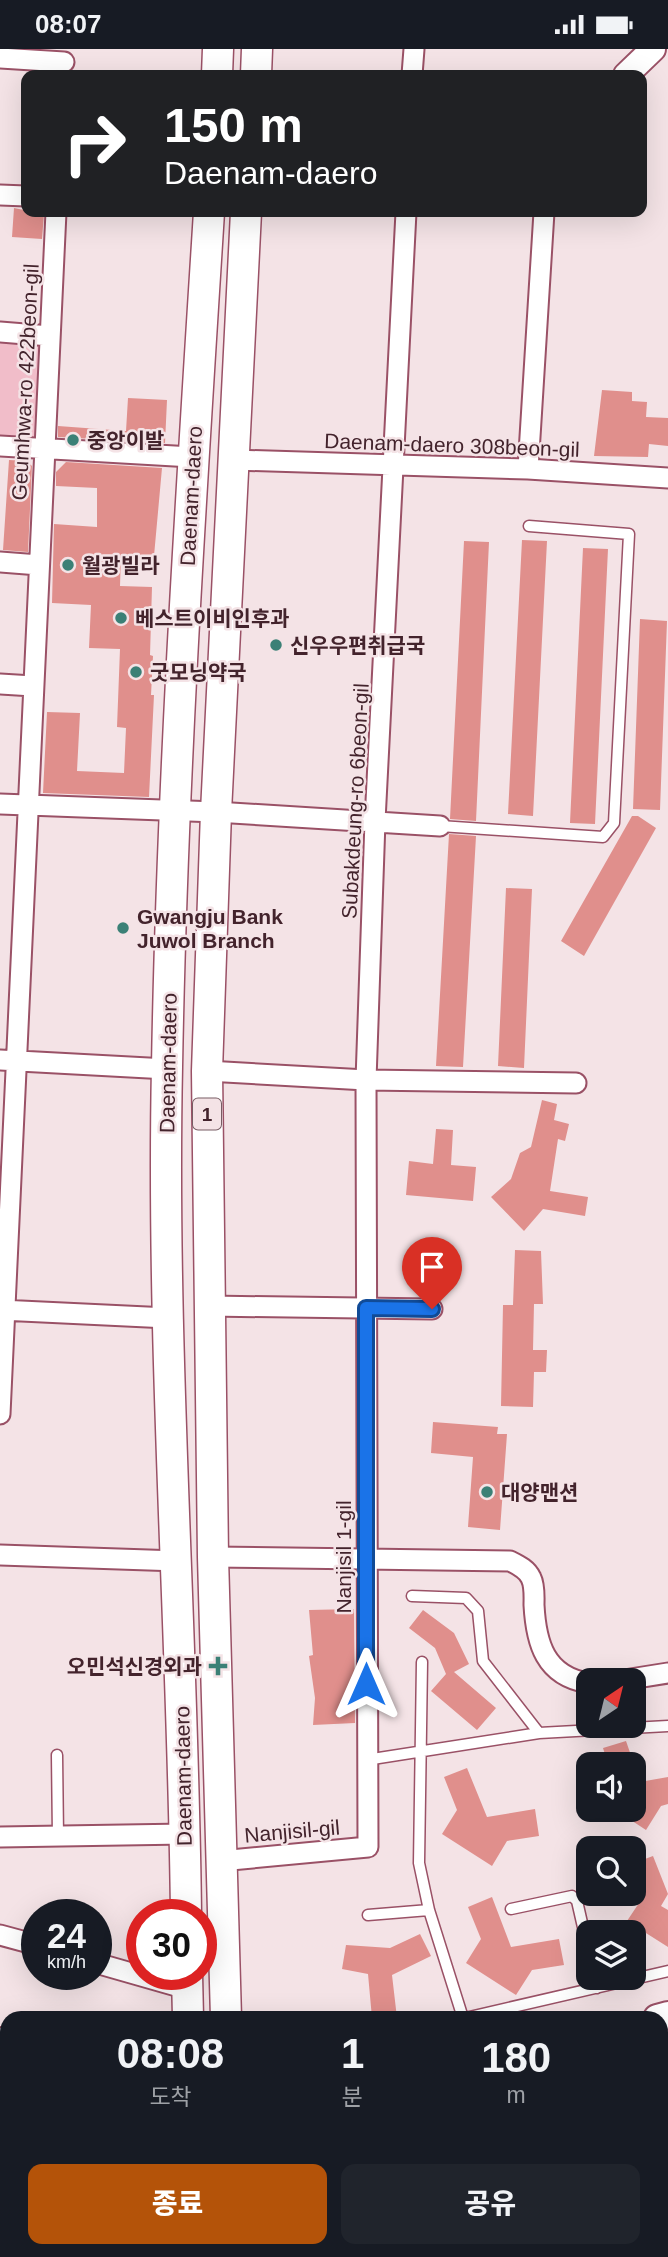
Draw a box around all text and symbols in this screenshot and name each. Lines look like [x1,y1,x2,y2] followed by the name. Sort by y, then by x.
[35,9,102,39] text: 08:07
[49,98,140,189] icon: right
[164,98,303,152] text: 150 m
[164,155,377,191] text: Daenam-daero
[7,263,43,501] street label: Geumhwa-ro 422beon-gil
[176,425,206,567] street label: Daenam-daero
[87,429,164,452] place label: 중앙이발
[324,429,580,461] street label: Daenam-daero 308beon-gil
[65,432,81,448] marker: 중앙이발
[82,554,160,577] place label: 월광빌라
[60,557,76,573] marker: 월광빌라
[135,607,290,630] place label: 베스트이비인후과
[113,610,129,626] marker: 베스트이비인후과
[290,634,425,657] place label: 신우우편취급국
[268,637,284,653] marker: 신우우편취급국
[150,661,247,684] place label: 굿모닝약국
[128,664,144,680] marker: 굿모닝약국
[337,683,373,919] street label: Subakdeung-ro 6beon-gil
[137,905,283,952] place label: Gwangju Bank Juwol Branch
[115,920,131,936] marker: Gwangju Bank Juwol Branch
[155,993,181,1133] street label: Daenam-daero
[193,1099,221,1129] road number: 1
[402,1237,462,1309] pin
[413,1248,451,1286] icon: arrive
[501,1481,578,1504] place label: 대양맨션
[479,1484,495,1500] marker: 대양맨션
[332,1500,355,1614] street label: Nanjisil 1-gil
[329,1647,403,1721] position arrow
[67,1655,202,1678] place label: 오민석신경외과
[208,1656,228,1676] marker: 오민석신경외과
[576,1668,646,1738] north arrow
[576,1668,646,1990] map controls
[170,1706,196,1846] street label: Daenam-daero
[576,1752,646,1822] button: sound
[243,1815,341,1847] street label: Nanjisil-gil
[576,1836,646,1906] button: search
[126,1899,217,1990] speed limit sign: 30
[47,1916,86,1955] text: 24
[576,1920,646,1990] button: layers
[47,1952,86,1972] text: km/h
[117,2030,224,2077] text: 08:08
[341,2030,364,2077] text: 1
[481,2034,551,2081] text: 180
[507,2082,526,2108] text: m
[149,2084,192,2110] text: 도착
[342,2084,363,2110] text: 분
[28,2164,327,2244] button: 종료
[341,2164,640,2244] button: 공유

